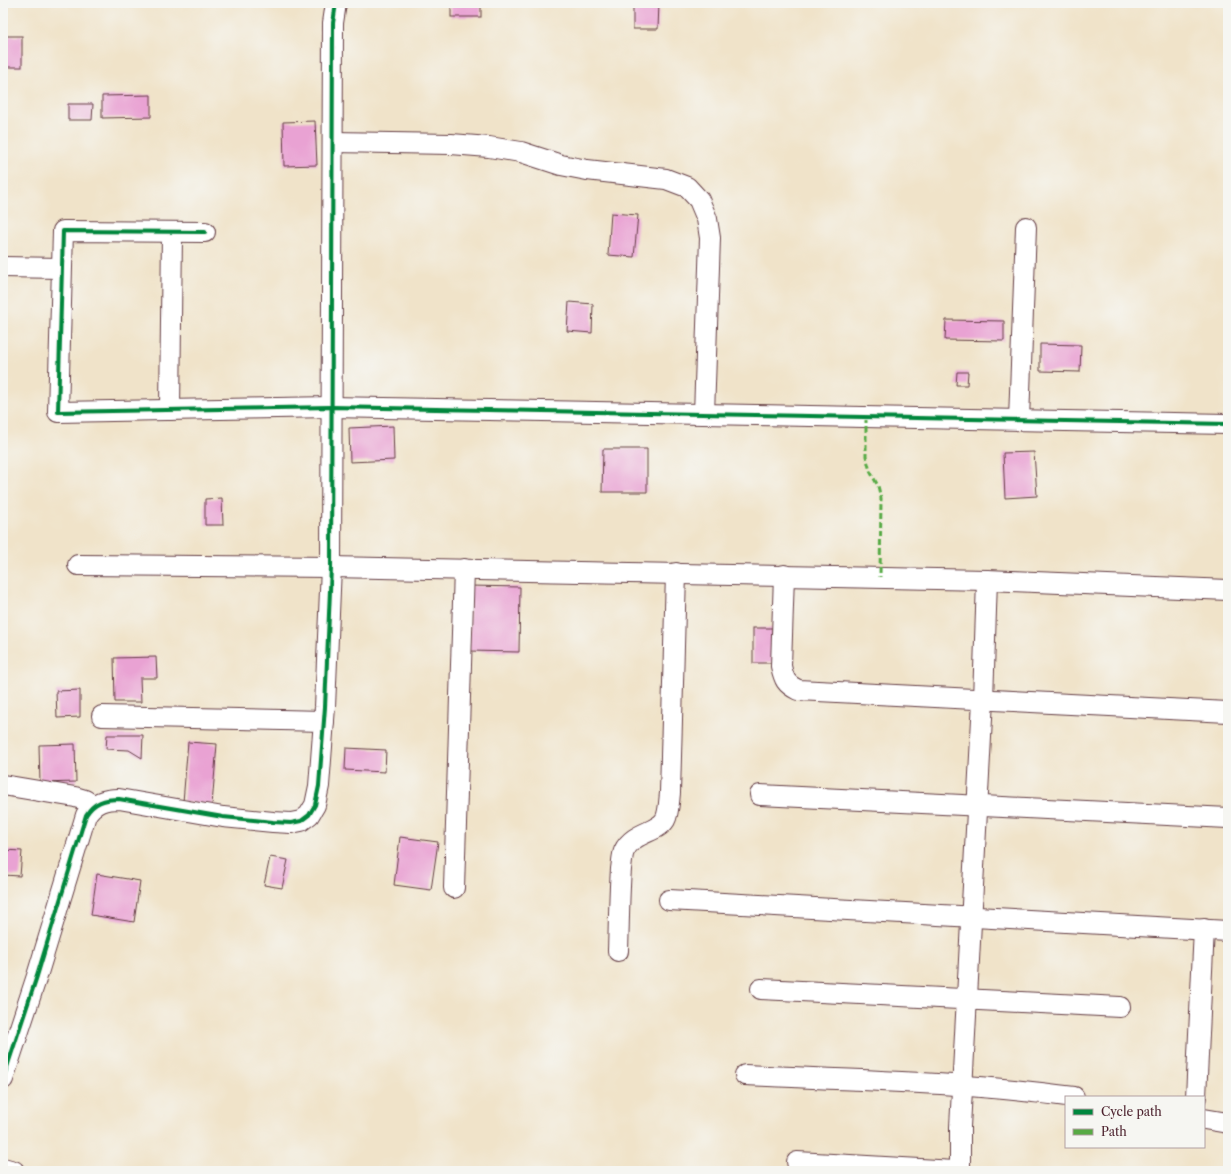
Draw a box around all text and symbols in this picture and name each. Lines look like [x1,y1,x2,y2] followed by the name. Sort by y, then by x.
[1065,1096,1205,1148] legend
[1101,1104,1162,1119] text: Cycle path
[1101,1124,1127,1139] text: Path

